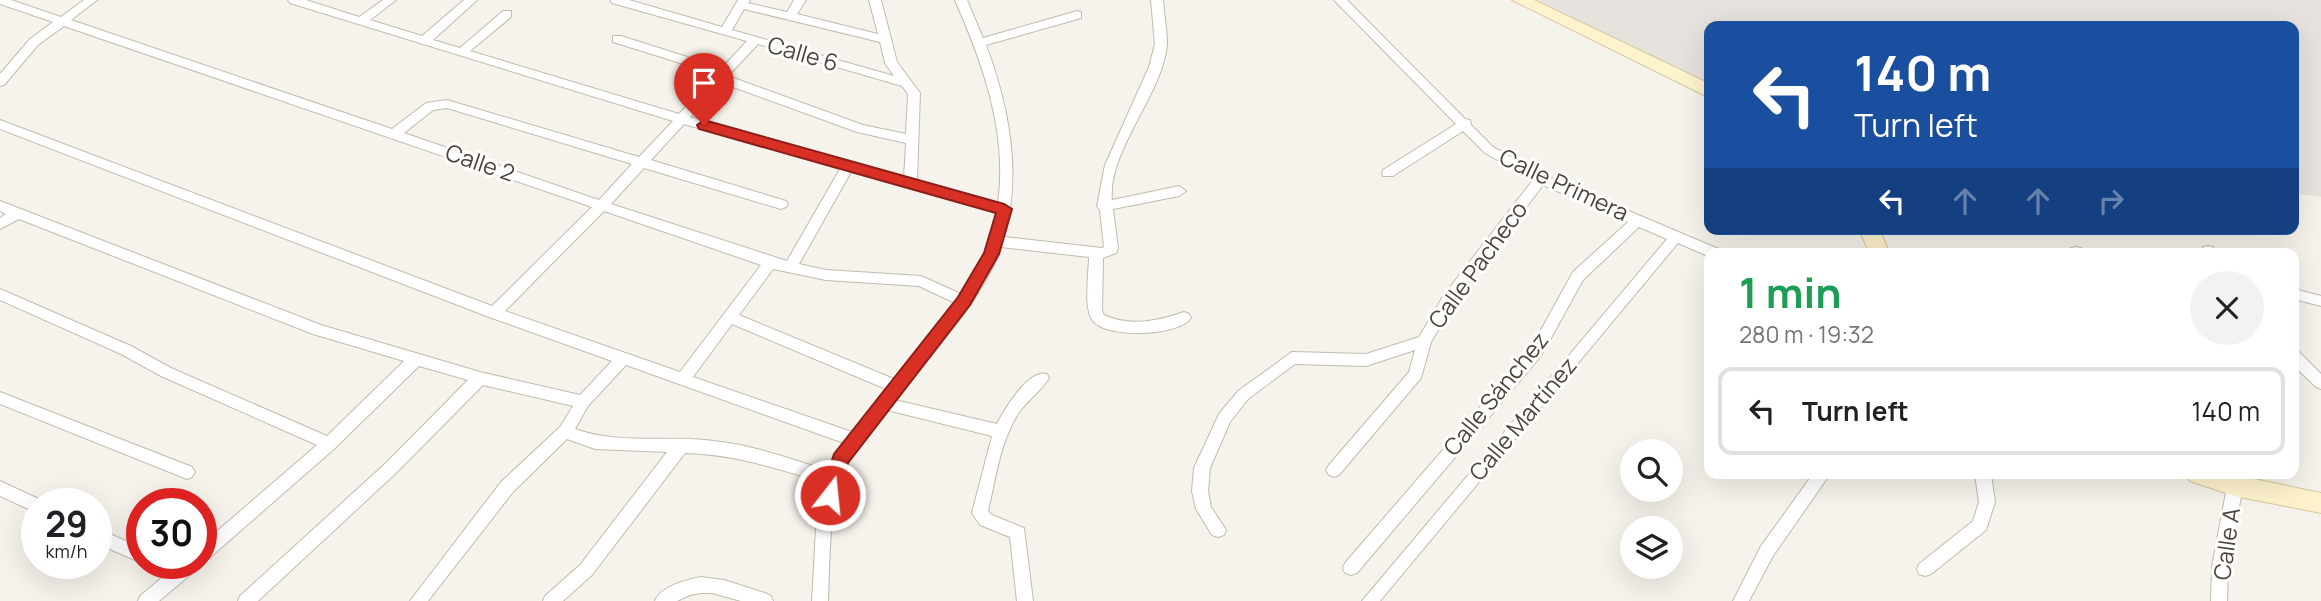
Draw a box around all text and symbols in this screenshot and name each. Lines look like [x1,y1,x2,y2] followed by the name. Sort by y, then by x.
[764,28,842,78] street label: Calle 6
[1854,39,1991,106] text: 140 m
[1739,49,1830,140] icon: left
[674,53,734,125] pin
[685,64,723,102] icon: arrive
[1854,103,1978,147] text: Turn left
[441,135,519,189] street label: Calle 2
[1495,140,1634,228] street label: Calle Primera
[1873,182,1911,220] icon: left
[1946,182,1984,220] icon: ahead
[2019,182,2057,220] icon: ahead
[2092,182,2130,220] icon: right
[1420,194,1534,334] street label: Calle Pacheco
[1739,263,1842,321] text: 1 min
[2190,271,2264,345] button: close
[1739,318,1874,350] text: 280 m · 19:32
[1435,325,1555,462] street label: Calle Sánchez
[1461,350,1583,487] street label: Calle Martínez
[1743,392,1781,430] icon: left
[1802,393,1909,429] text: Turn left
[2191,393,2260,429] text: 140 m
[1620,439,1683,579] map controls
[1620,439,1683,502] button: search
[793,458,867,532] position arrow
[126,488,217,579] speed limit sign: 30
[45,500,88,548] text: 29
[2205,505,2247,582] street label: Calle A
[1620,516,1683,579] button: layers
[46,539,87,563] text: km/h

